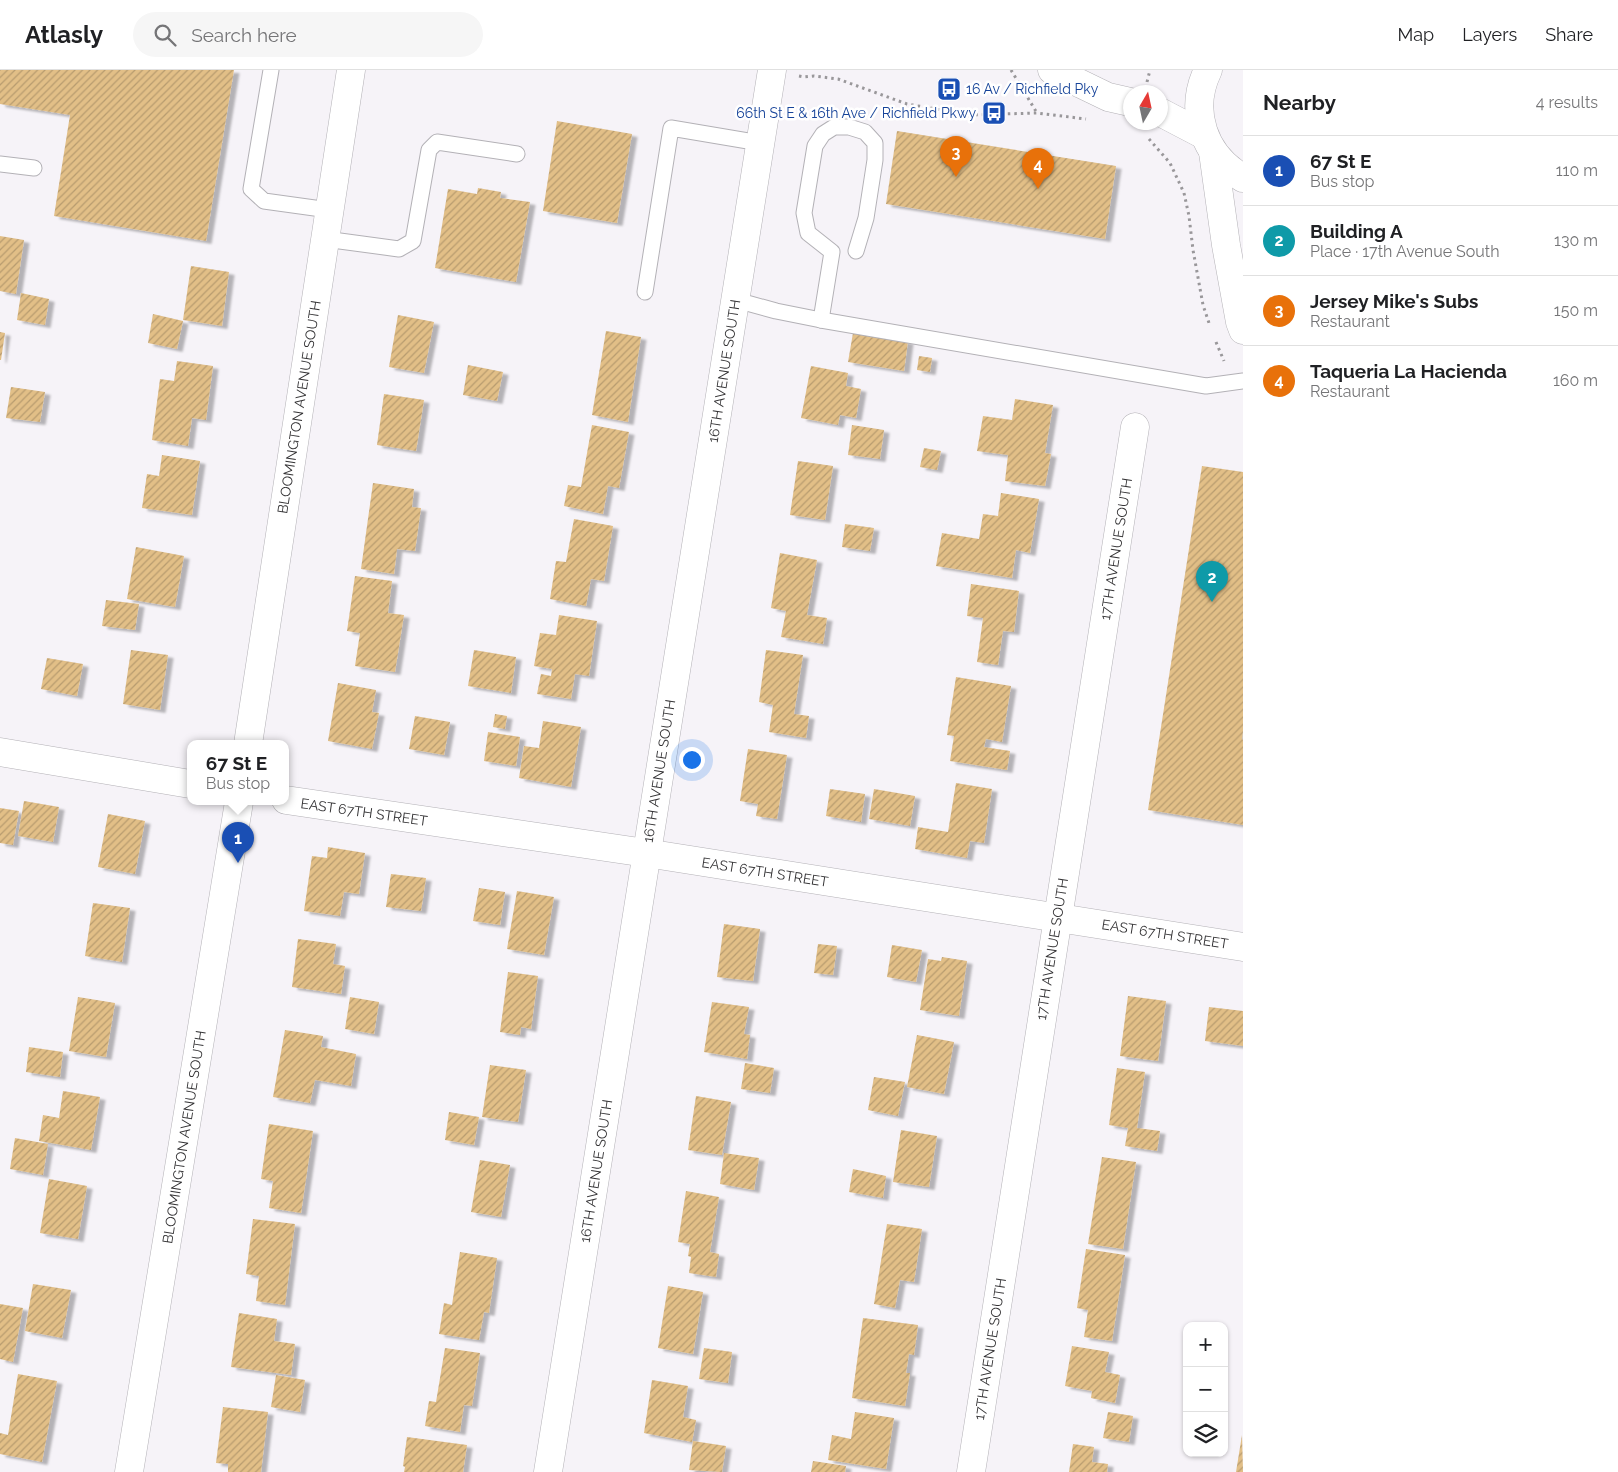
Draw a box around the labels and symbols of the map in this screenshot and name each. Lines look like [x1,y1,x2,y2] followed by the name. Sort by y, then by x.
[936,76,962,102] bus stop icon: 16 Av / Richfield Pky
[966,81,1099,97] place label: 16 Av / Richfield Pky
[1123,85,1168,130] north arrow
[981,100,1007,126] bus stop icon: 66th St E & 16th Ave / Richfield Pkwy
[736,105,976,121] place label: 66th St E & 16th Ave / Richfield Pkwy
[940,136,972,177] pin: 3
[1022,148,1054,189] pin: 4
[705,298,743,444] street label: 16TH AVENUE SOUTH
[274,299,324,515] street label: BLOOMINGTON AVENUE SOUTH
[1097,477,1135,621] street label: 17TH AVENUE SOUTH
[1196,561,1228,602] pin: 2
[640,698,678,844] street label: 16TH AVENUE SOUTH
[679,747,705,773] your location
[300,795,429,829] street label: EAST 67TH STREET
[222,822,254,863] pin: 1
[701,854,830,890] street label: EAST 67TH STREET
[1033,877,1071,1021] street label: 17TH AVENUE SOUTH
[1101,916,1230,952] street label: EAST 67TH STREET
[159,1029,209,1245] street label: BLOOMINGTON AVENUE SOUTH
[577,1098,615,1244] street label: 16TH AVENUE SOUTH
[971,1277,1009,1421] street label: 17TH AVENUE SOUTH

